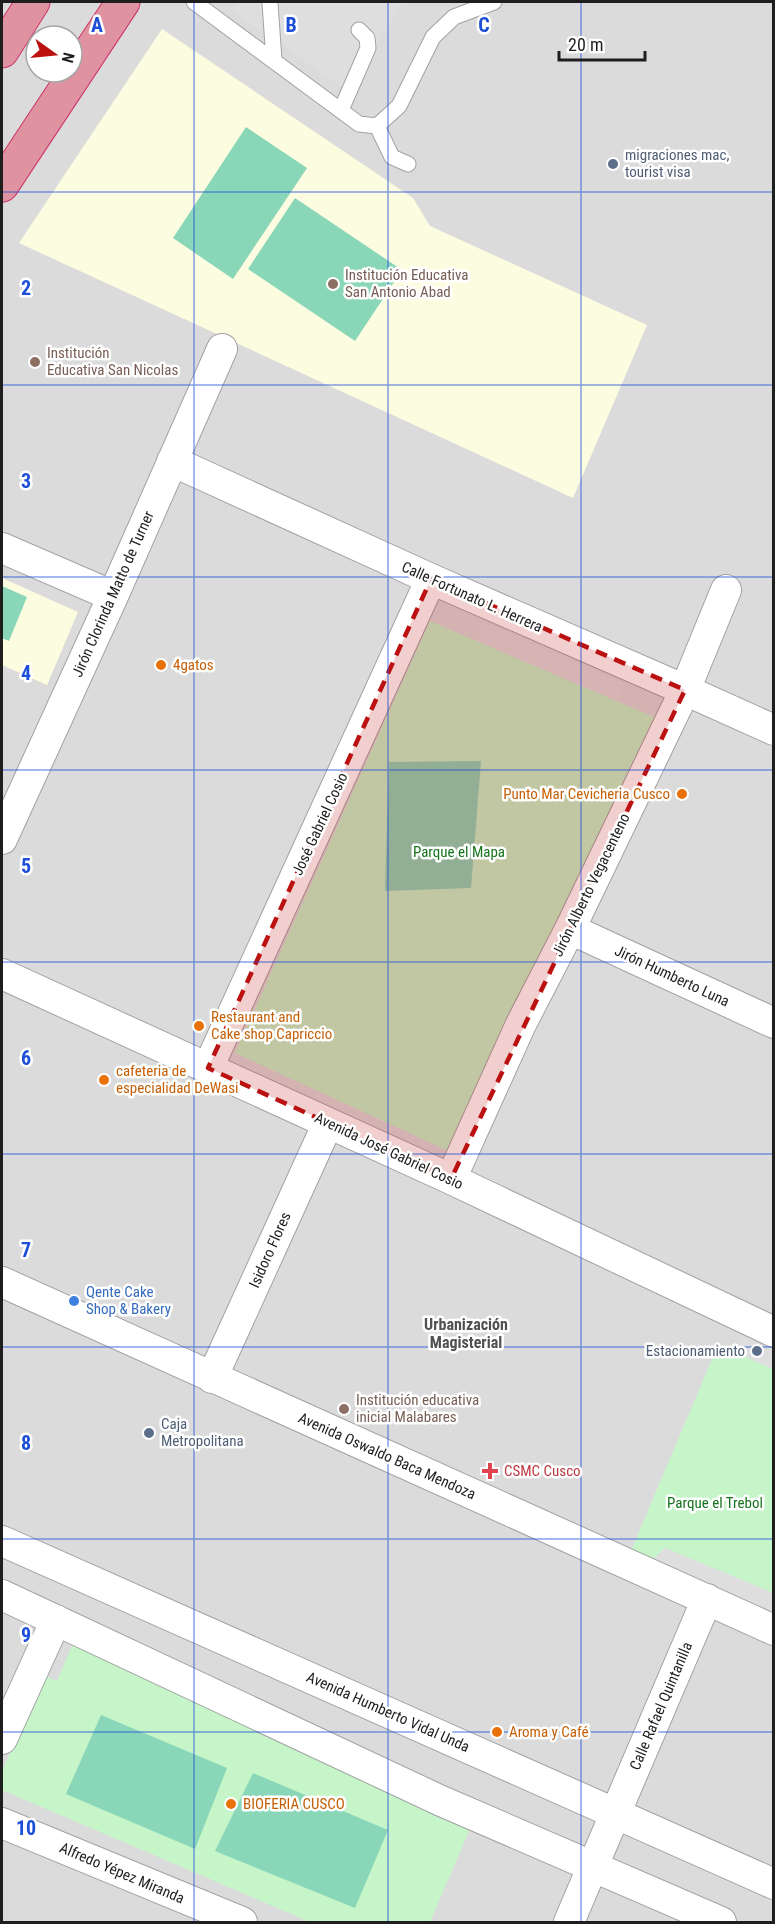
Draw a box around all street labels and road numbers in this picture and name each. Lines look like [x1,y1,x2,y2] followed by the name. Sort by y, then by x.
[68,508,158,680] street label: Jirón Clorinda Matto de Turner
[399,558,545,636] street label: Calle Fortunato L. Herrera
[288,770,352,878] street label: José Gabriel Cosio
[548,810,634,960] street label: Jirón Alberto Vegacenteno
[612,942,732,1010] street label: Jirón Humberto Luna
[312,1109,466,1193] street label: Avenida José Gabriel Cosio
[245,1209,295,1291] street label: Isidoro Flores
[296,1409,478,1503] street label: Avenida Oswaldo Baca Mendoza
[626,1639,696,1773] street label: Calle Rafael Quintanilla
[304,1668,472,1756] street label: Avenida Humberto Vidal Unda
[57,1839,187,1907] street label: Alfredo Yépez Miranda

